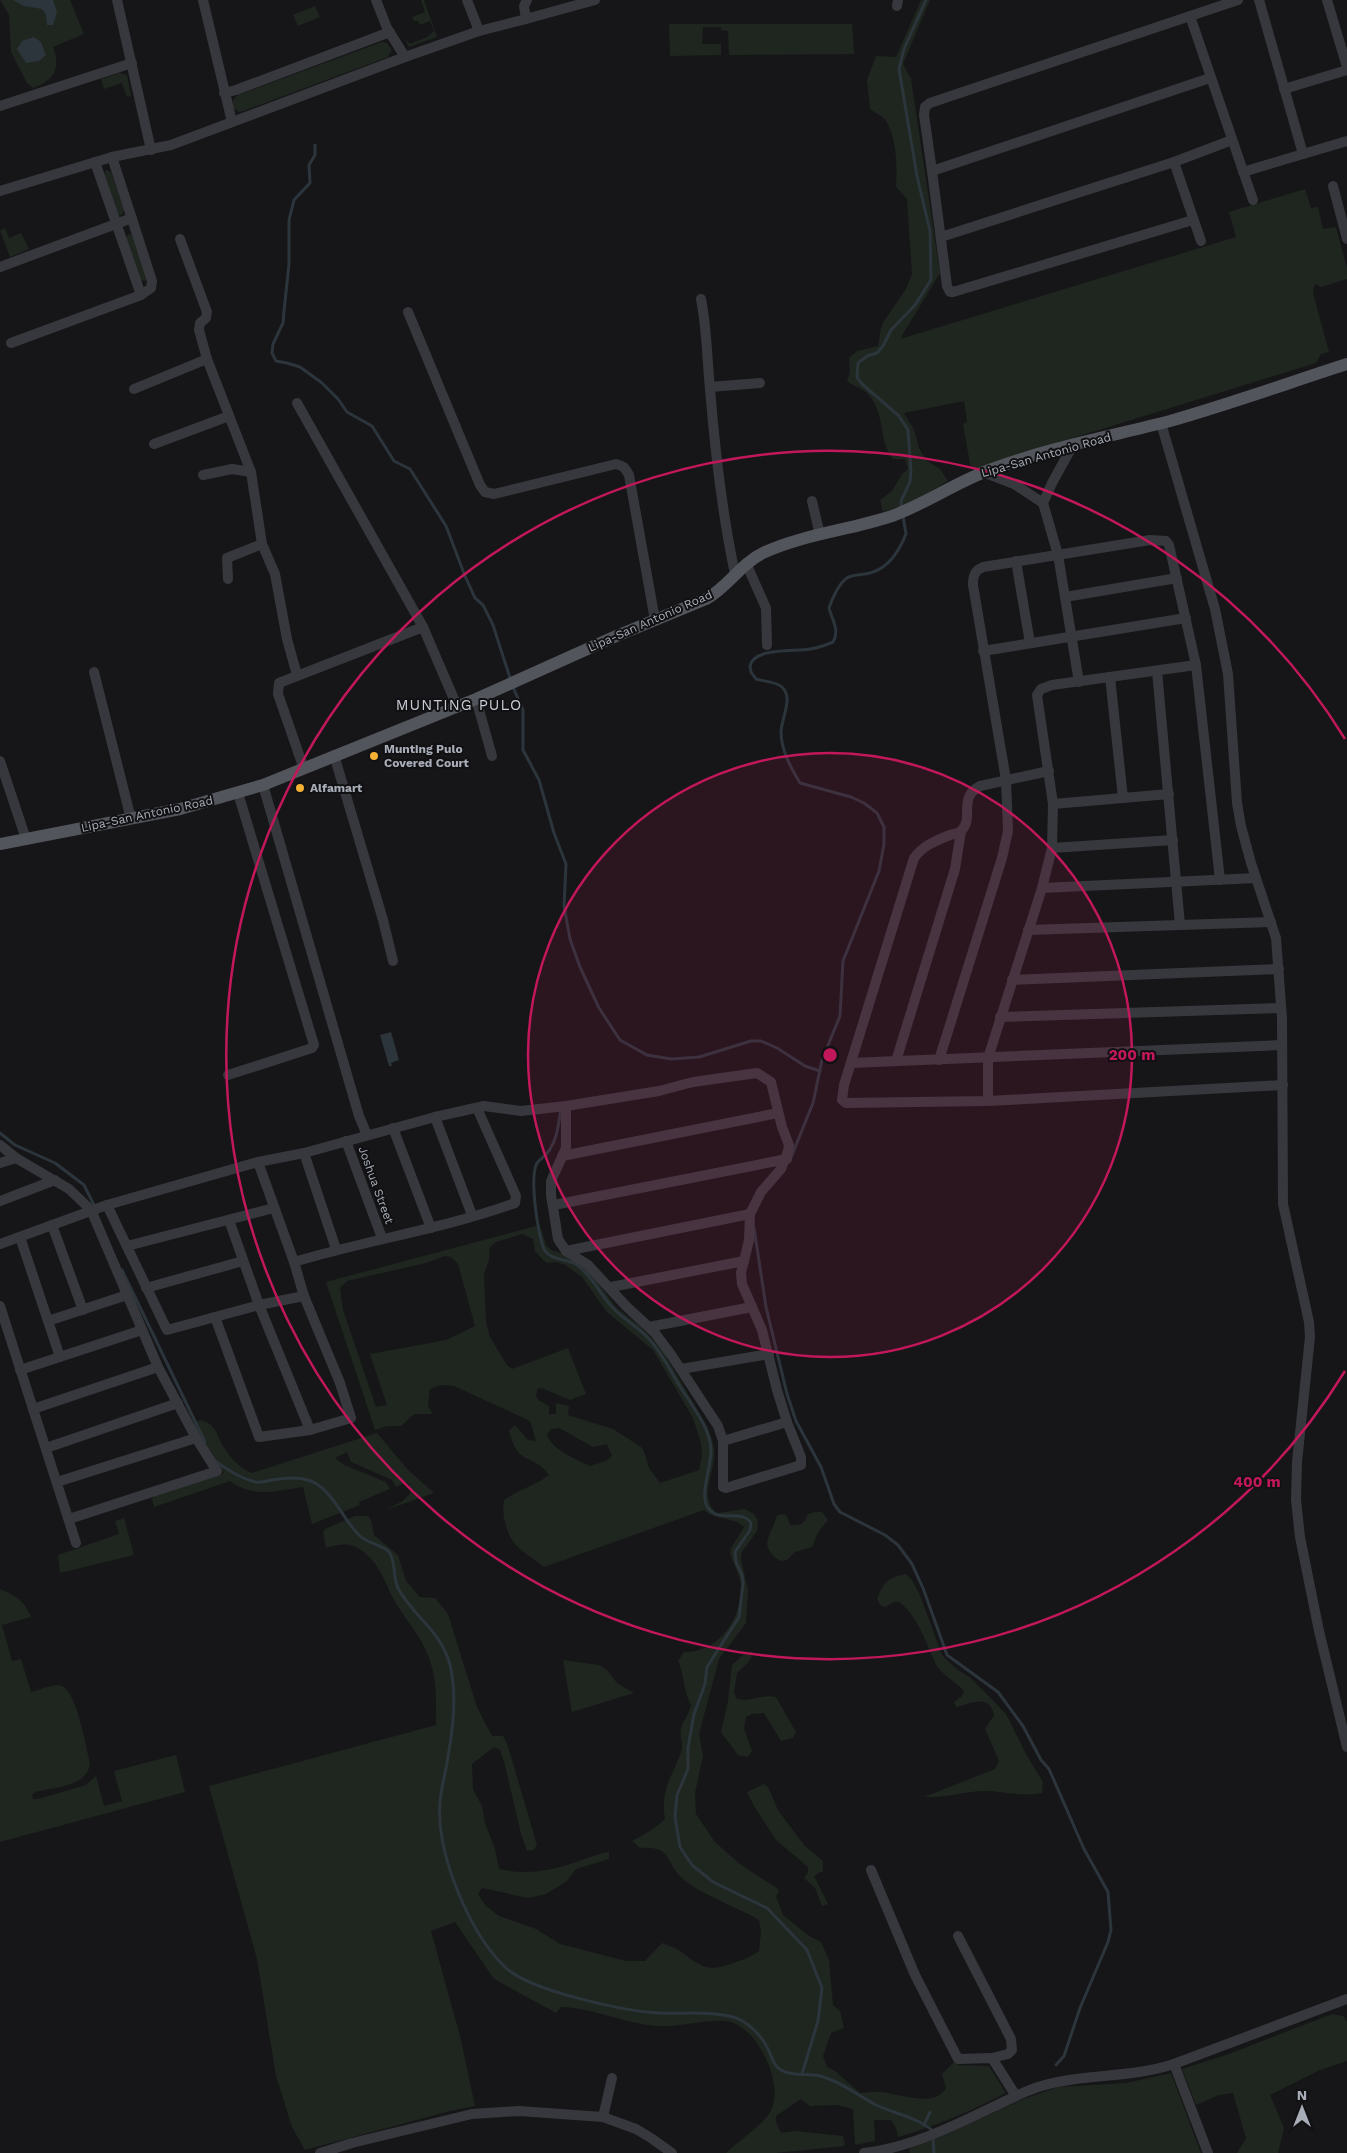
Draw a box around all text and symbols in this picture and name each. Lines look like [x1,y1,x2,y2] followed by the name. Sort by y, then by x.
[979,430,1113,480] street label: Lipa-San Antonio Road
[586,587,714,655] street label: Lipa-San Antonio Road
[396,696,522,714] district label: MUNTING PULO
[384,742,470,770] place label: Munting Pulo Covered Court
[368,750,380,762] marker: Munting Pulo Covered Court
[310,781,363,795] place label: Alfamart
[294,782,306,794] marker: Alfamart
[80,793,214,835] street label: Lipa-San Antonio Road
[821,1046,839,1064] centre of rings
[1109,1046,1155,1064] text: 200 m
[355,1144,397,1226] street label: Joshua Street
[1233,1473,1281,1491] text: 400 m
[1277,2083,1327,2133] north arrow
[1297,2087,1307,2103] text: N

